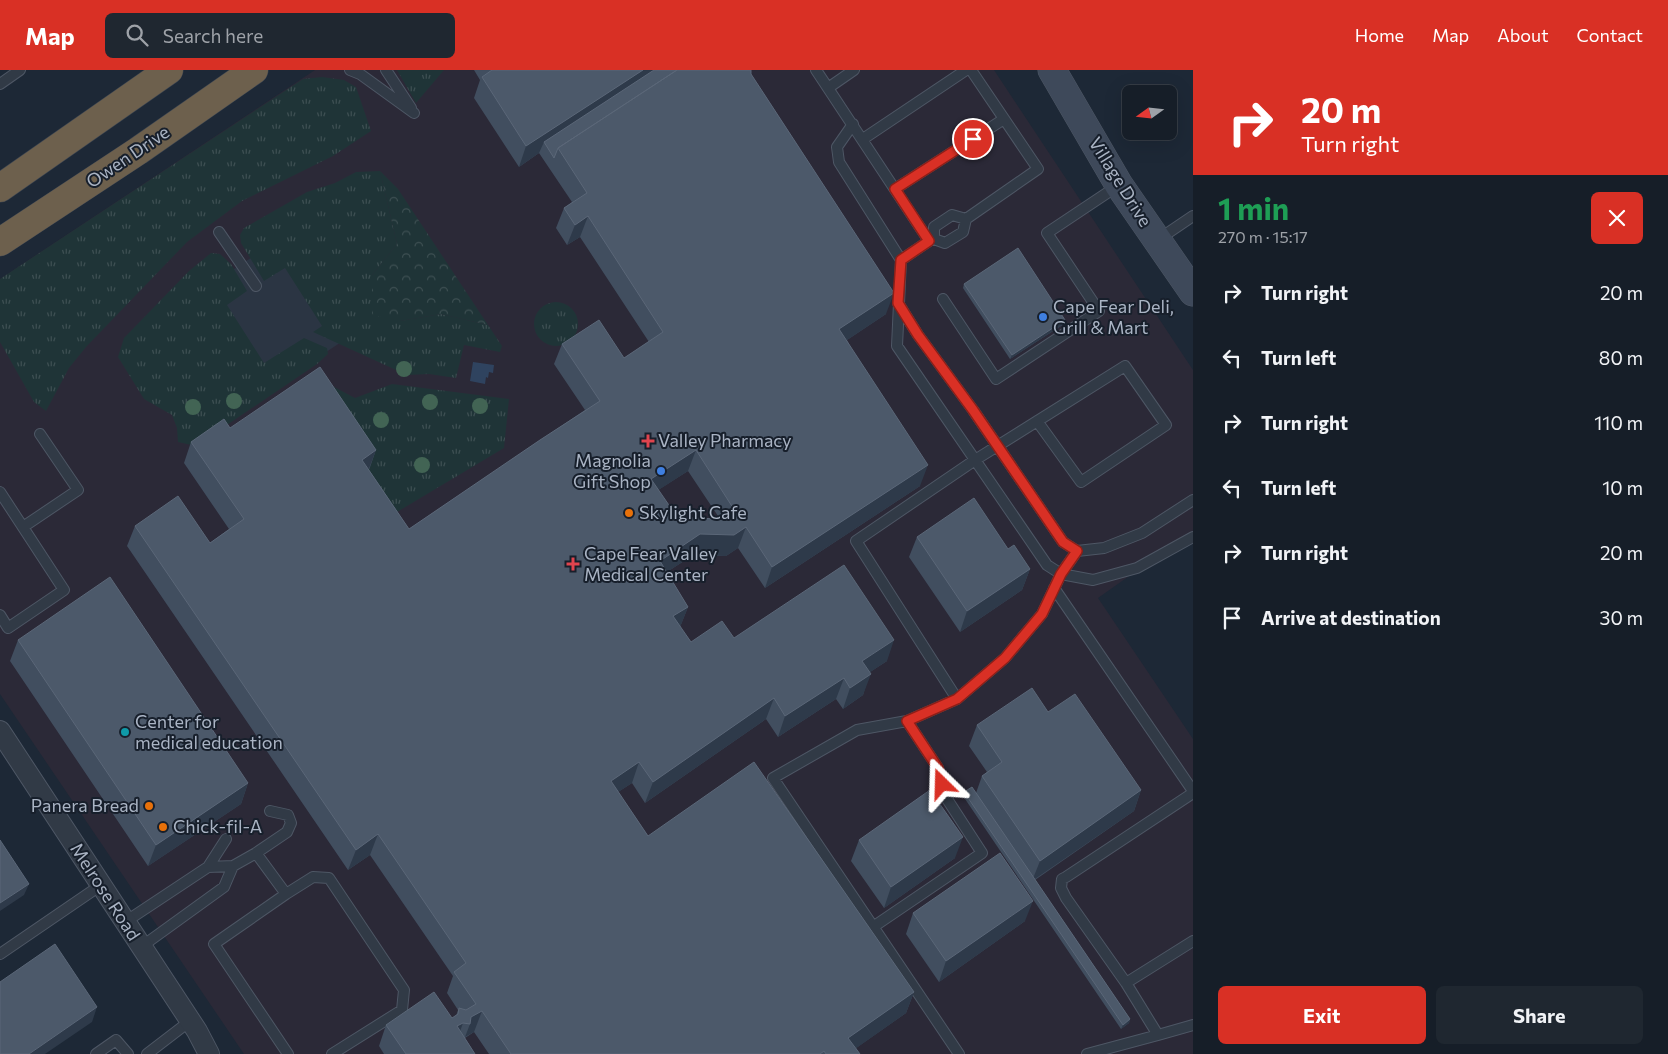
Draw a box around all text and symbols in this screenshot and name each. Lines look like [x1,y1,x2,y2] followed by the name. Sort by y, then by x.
[105,13,455,58] search box
[25,21,75,50] text: Map
[123,21,151,49] icon: search
[163,24,263,47] text: Search here
[1355,24,1404,46] text: Home
[1432,24,1469,46] text: Map
[1497,24,1549,46] text: About
[1577,24,1643,46] text: Contact
[1122,85,1178,140] north arrow
[1122,85,1177,140] map controls
[1301,87,1381,130] text: 20 m
[1218,90,1283,155] icon: right
[952,118,994,160] pin
[82,120,173,192] street label: Owen Drive
[959,125,987,153] icon: arrive
[1301,130,1399,157] text: Turn right
[1085,133,1157,230] street label: Village Drive
[1218,189,1289,226] text: 1 min
[1591,192,1643,244] button: close
[1218,227,1308,246] text: 270 m · 15:17
[1218,279,1246,307] icon: right
[1261,281,1348,304] text: Turn right
[1600,281,1643,304] text: 20 m
[1053,295,1174,338] place label: Cape Fear Deli, Grill & Mart
[1037,311,1049,323] marker: Cape Fear Deli, Grill & Mart
[1218,344,1246,372] icon: left
[1261,346,1336,369] text: Turn left
[1599,346,1643,369] text: 80 m
[1218,409,1246,437] icon: right
[1261,411,1348,434] text: Turn right
[1594,411,1643,434] text: 110 m
[658,429,792,451] place label: Valley Pharmacy
[642,435,654,447] marker: Valley Pharmacy
[573,449,651,492] place label: Magnolia Gift Shop
[655,465,667,477] marker: Magnolia Gift Shop
[1218,474,1246,502] icon: left
[1261,476,1336,499] text: Turn left
[1602,476,1643,499] text: 10 m
[639,501,747,523] place label: Skylight Cafe
[623,507,635,519] marker: Skylight Cafe
[1218,539,1246,567] icon: right
[1261,541,1348,564] text: Turn right
[1600,541,1643,564] text: 20 m
[584,542,717,585] place label: Cape Fear Valley Medical Center
[566,557,580,571] marker: Cape Fear Valley Medical Center
[1218,604,1246,632] icon: arrive
[1261,606,1441,629] text: Arrive at destination
[1600,606,1643,629] text: 30 m
[135,710,283,753] place label: Center for medical education
[119,726,131,738] marker: Center for medical education
[915,757,967,809] position arrow
[31,794,139,816] place label: Panera Bread
[143,800,155,812] marker: Panera Bread
[173,815,262,837] place label: Chick-fil-A
[157,821,169,833] marker: Chick-fil-A
[66,839,146,944] street label: Melrose Road
[1218,986,1426,1044] button: Exit
[1436,986,1643,1044] button: Share

